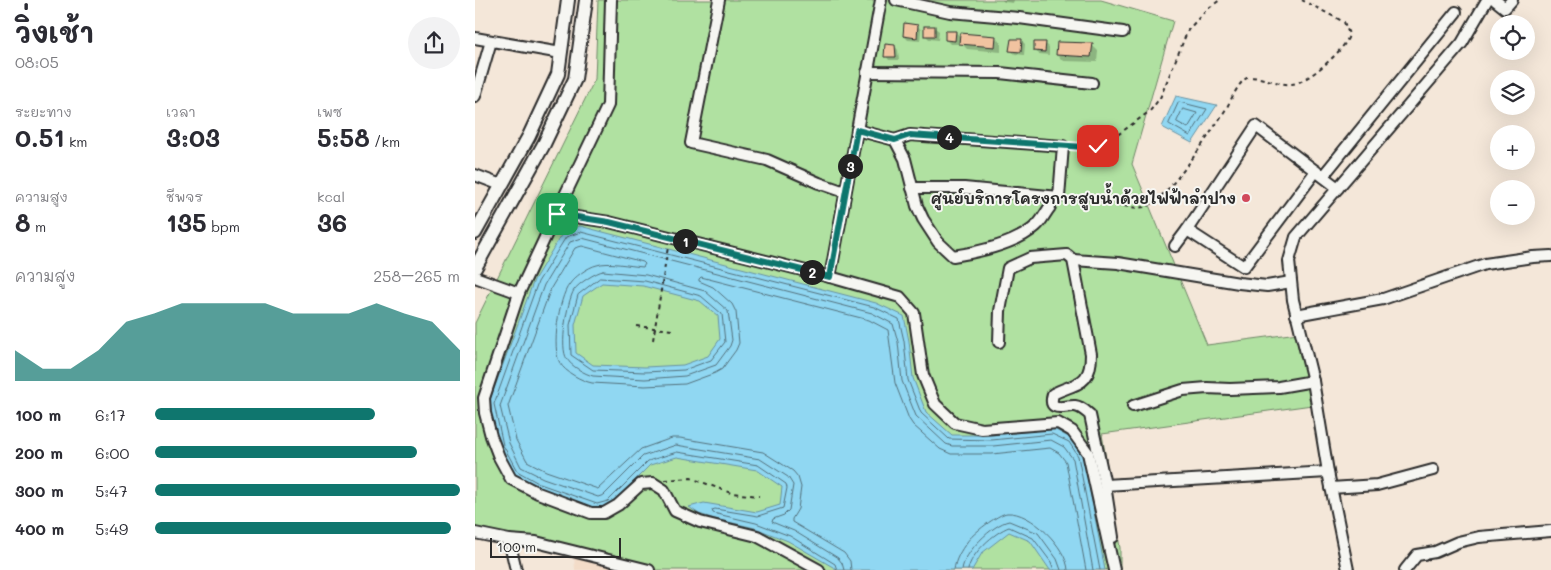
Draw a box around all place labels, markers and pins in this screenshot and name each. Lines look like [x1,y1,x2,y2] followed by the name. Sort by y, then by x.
[937,124,961,150] pin: 4
[1077,125,1119,167] pin
[837,154,863,178] pin: 3
[931,183,1236,211] place label: ศูนย์บริการโครงการสูบน้ำด้วยไฟฟ้าลําปาง
[1240,192,1252,204] marker: ศูนย์บริการโครงการสูบน้ำด้วยไฟฟ้าลําปาง
[536,193,578,235] pin
[673,228,697,254] pin: 1
[799,260,825,284] pin: 2

